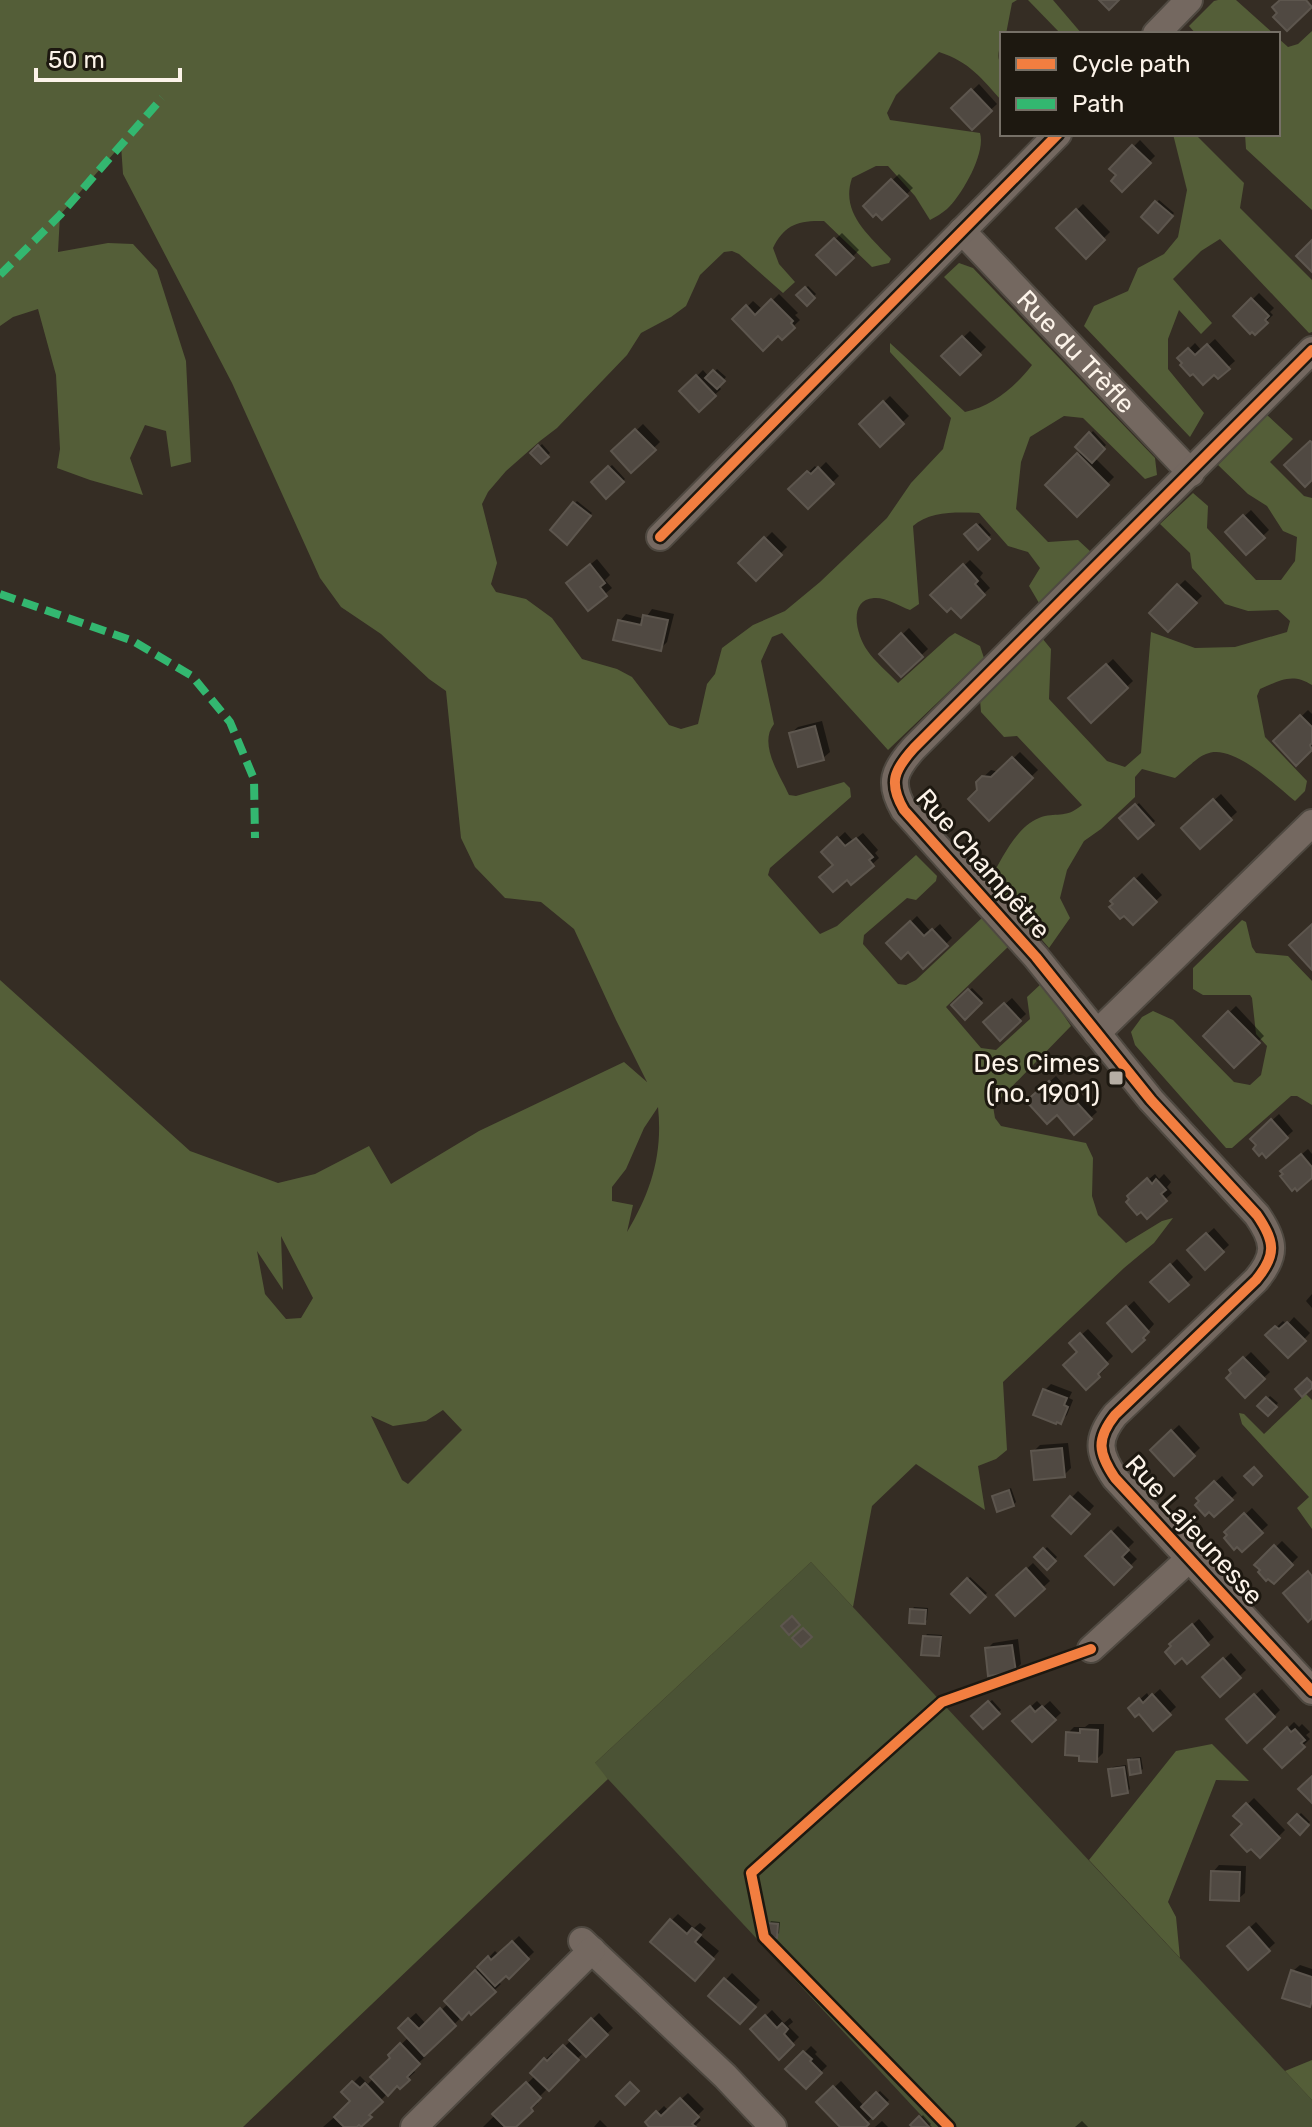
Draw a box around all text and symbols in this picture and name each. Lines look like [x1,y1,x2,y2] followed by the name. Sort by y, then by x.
[36,32,180,82] scale bar
[1000,32,1280,136] legend
[48,46,105,74] text: 50 m
[1072,50,1191,78] text: Cycle path
[1072,90,1124,118] text: Path
[1011,284,1142,419] street label: Rue du Trèfle
[909,783,1057,945] street label: Rue Champêtre
[973,1048,1100,1109] place label: Des Cimes (no. 1901)
[1107,1069,1125,1087] marker: Des Cimes (no. 1901)
[1119,1449,1269,1611] street label: Rue Lajeunesse

